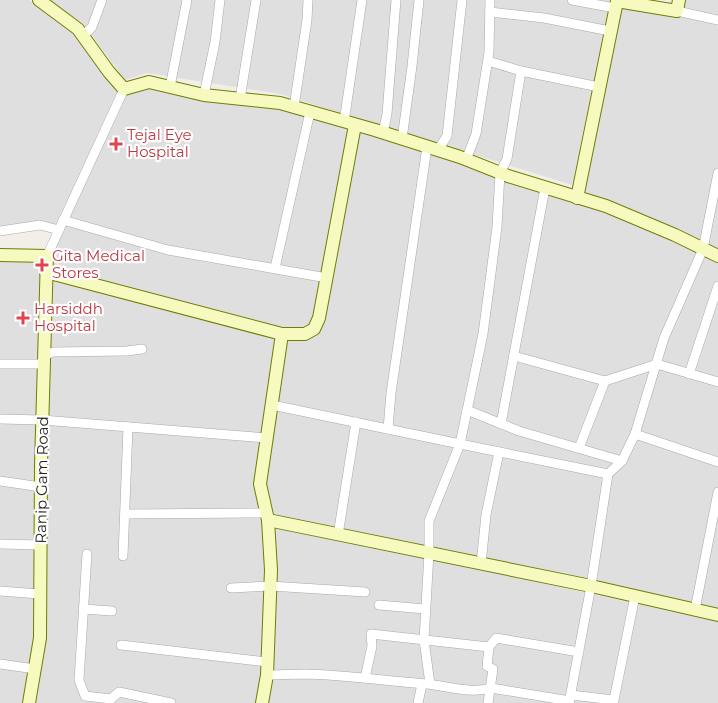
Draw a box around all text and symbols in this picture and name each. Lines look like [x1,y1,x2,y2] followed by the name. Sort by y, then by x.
[127,125,192,161] place label: Tejal Eye Hospital
[109,137,123,151] marker: Tejal Eye Hospital
[52,246,145,282] place label: Gita Medical Stores
[36,259,48,271] marker: Gita Medical Stores
[34,299,103,335] place label: Harsiddh Hospital
[16,311,30,325] marker: Harsiddh Hospital
[31,416,52,544] street label: Ranip Gam Road

